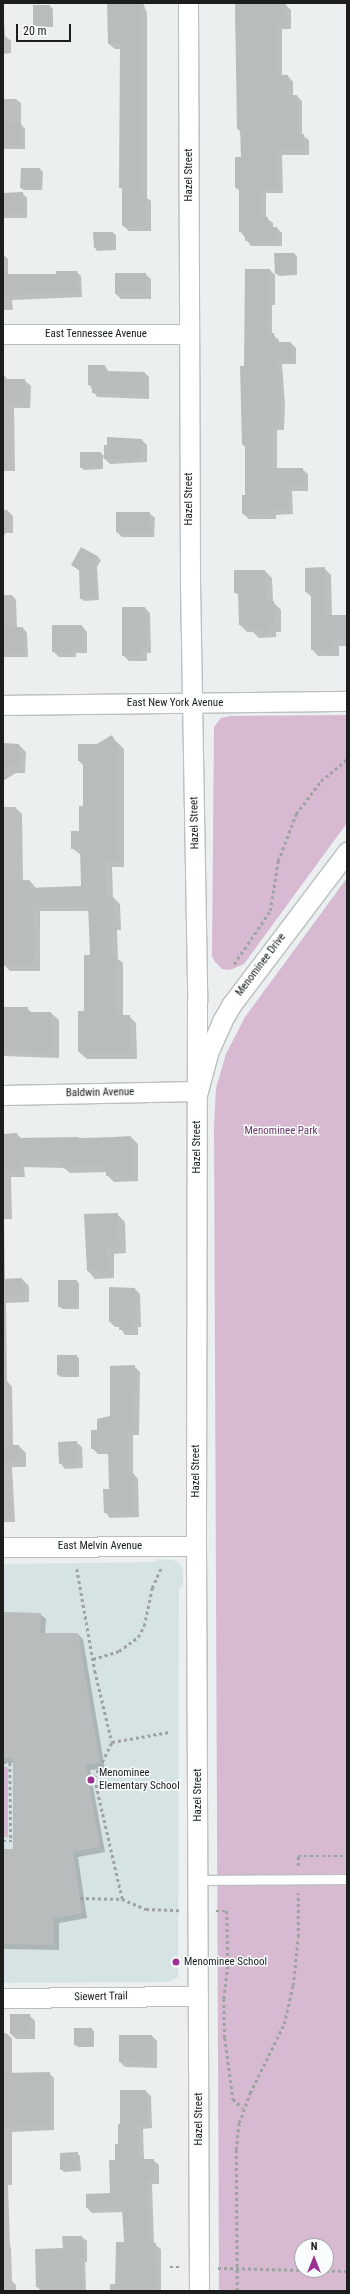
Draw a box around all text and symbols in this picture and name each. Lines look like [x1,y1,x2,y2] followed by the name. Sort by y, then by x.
[18,16,73,42] scale bar
[23,24,47,38] text: 20 m
[182,149,196,201] street label: Hazel Street
[45,327,147,341] street label: East Tennessee Avenue
[182,473,196,525] street label: Hazel Street
[127,696,223,710] street label: East New York Avenue
[188,796,202,850] street label: Hazel Street
[233,931,289,999] street label: Menominee Drive
[66,1086,134,1100] street label: Baldwin Avenue
[190,1121,204,1173] street label: Hazel Street
[245,1124,317,1138] park label: Menominee Park
[189,1445,203,1497] street label: Hazel Street
[58,1539,142,1553] street label: East Melvin Avenue
[99,1767,180,1793] place label: Menominee Elementary School
[191,1769,205,1821] street label: Hazel Street
[86,1775,96,1785] marker: Menominee Elementary School
[184,1955,267,1969] place label: Menominee School
[171,1957,181,1967] marker: Menominee School
[74,1990,128,2004] street label: Siewert Trail
[192,2093,206,2145] street label: Hazel Street
[294,2238,334,2278] north arrow
[311,2240,317,2253] text: N

